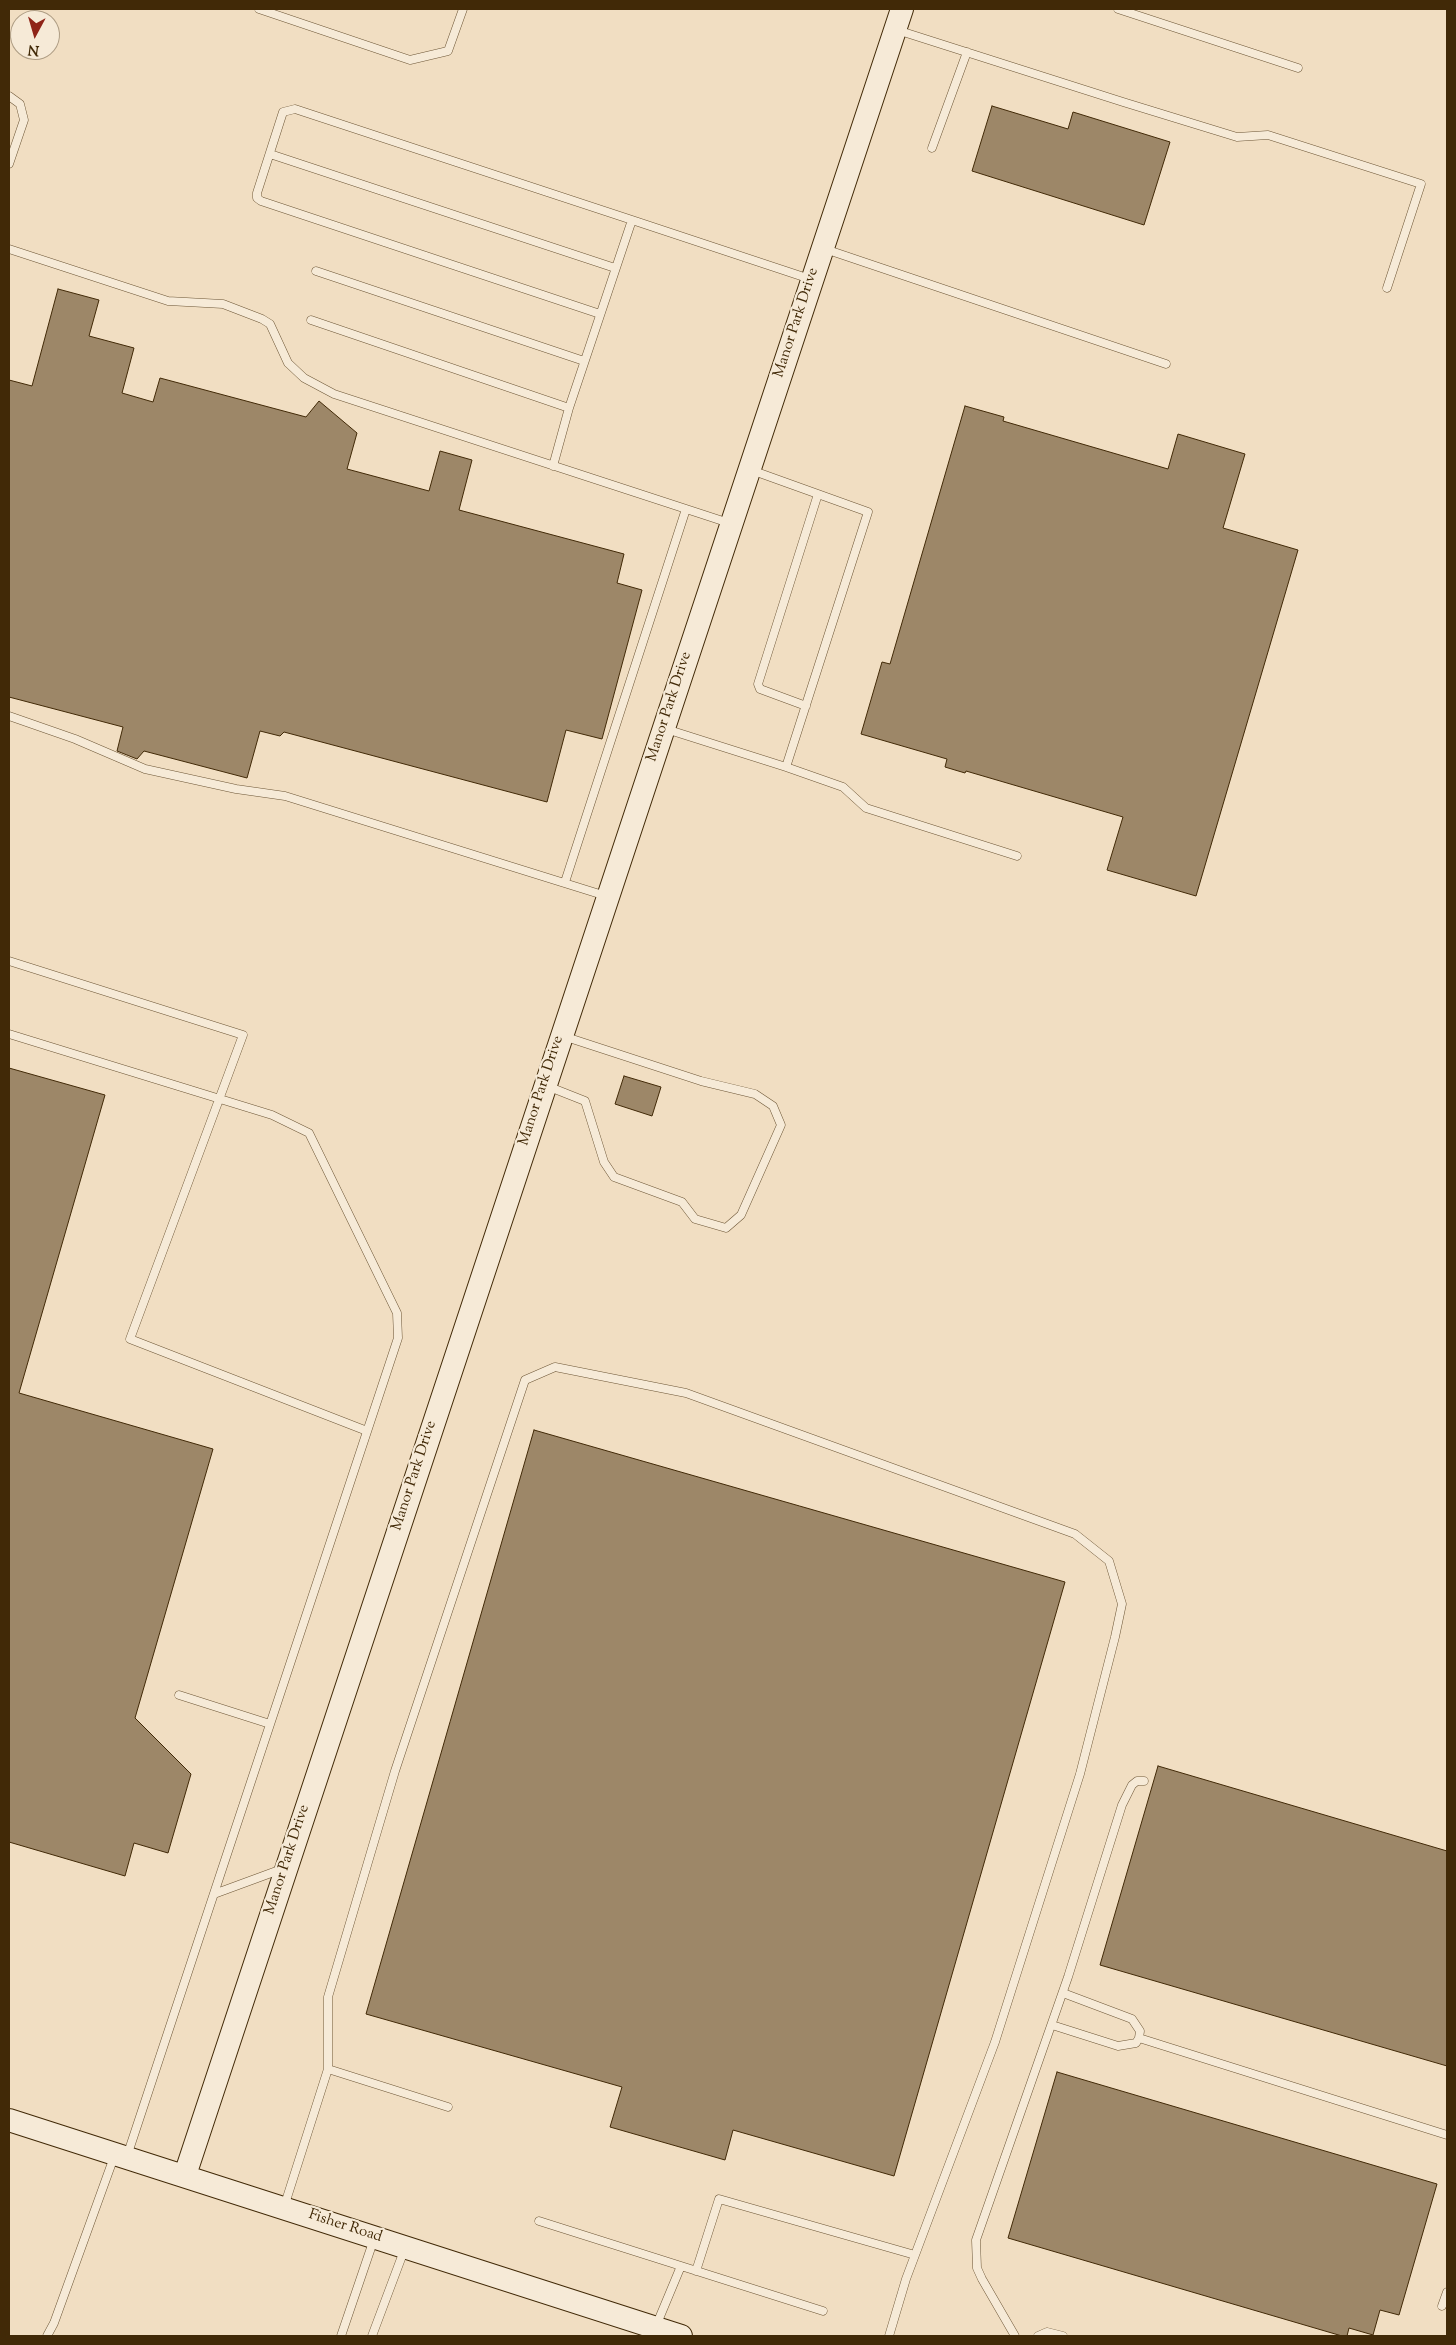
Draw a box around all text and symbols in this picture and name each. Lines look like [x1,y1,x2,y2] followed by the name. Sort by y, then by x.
[10,10,60,60] north arrow
[27,38,40,59] text: N
[771,266,823,380] street label: Manor Park Drive
[644,650,696,764] street label: Manor Park Drive
[516,1034,568,1148] street label: Manor Park Drive
[389,1419,441,1533] street label: Manor Park Drive
[262,1803,314,1917] street label: Manor Park Drive
[306,2207,384,2247] street label: Fisher Road

